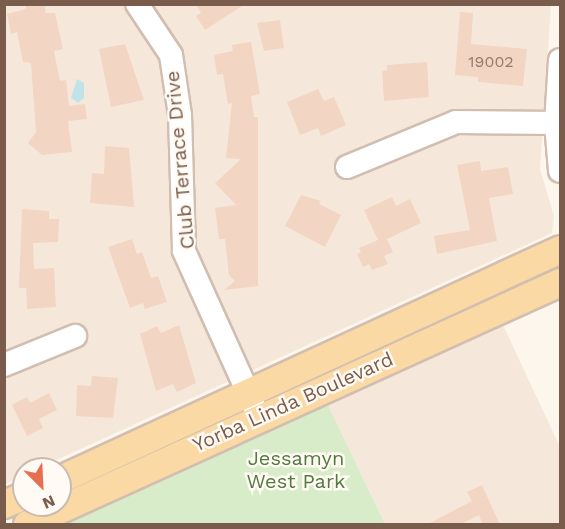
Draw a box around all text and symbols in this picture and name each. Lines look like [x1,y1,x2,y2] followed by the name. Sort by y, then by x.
[468,52,514,72] house number: 19002
[160,69,200,251] street label: Club Terrace Drive
[189,347,397,457] street label: Yorba Linda Boulevard
[247,447,345,494] park label: Jessamyn West Park
[12,457,72,517] north arrow
[39,491,58,513] text: N

